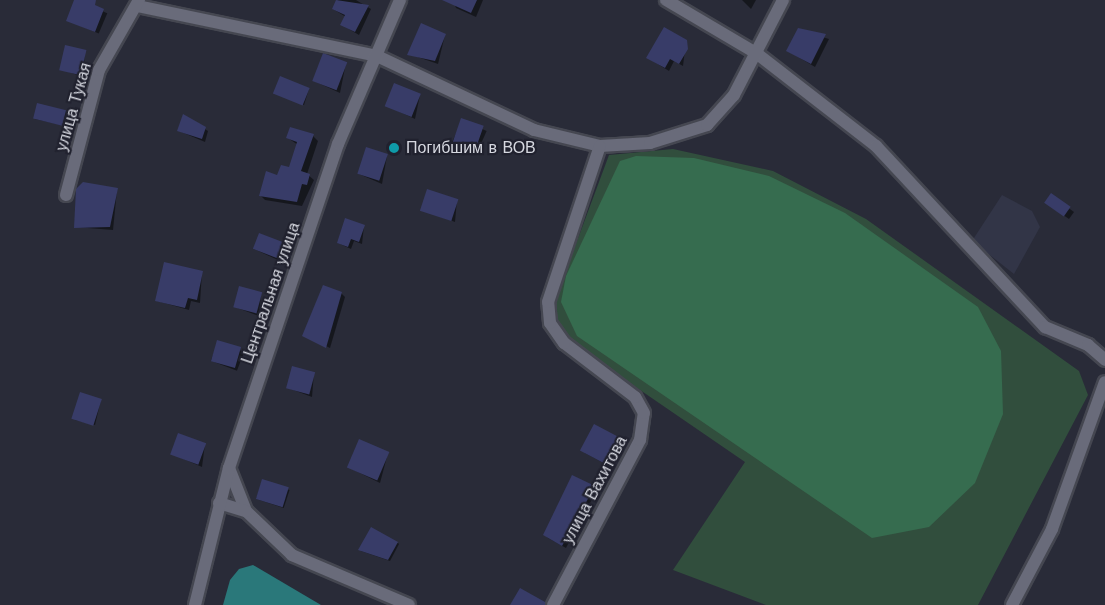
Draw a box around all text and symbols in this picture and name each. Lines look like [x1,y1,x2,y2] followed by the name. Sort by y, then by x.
[52,61,96,153] street label: улица Тукая
[406,138,536,158] place label: Погибшим в ВОВ
[387,141,401,155] marker: Погибшим в ВОВ
[238,220,304,366] street label: Центральная улица
[559,433,631,547] street label: улица Вахитова

